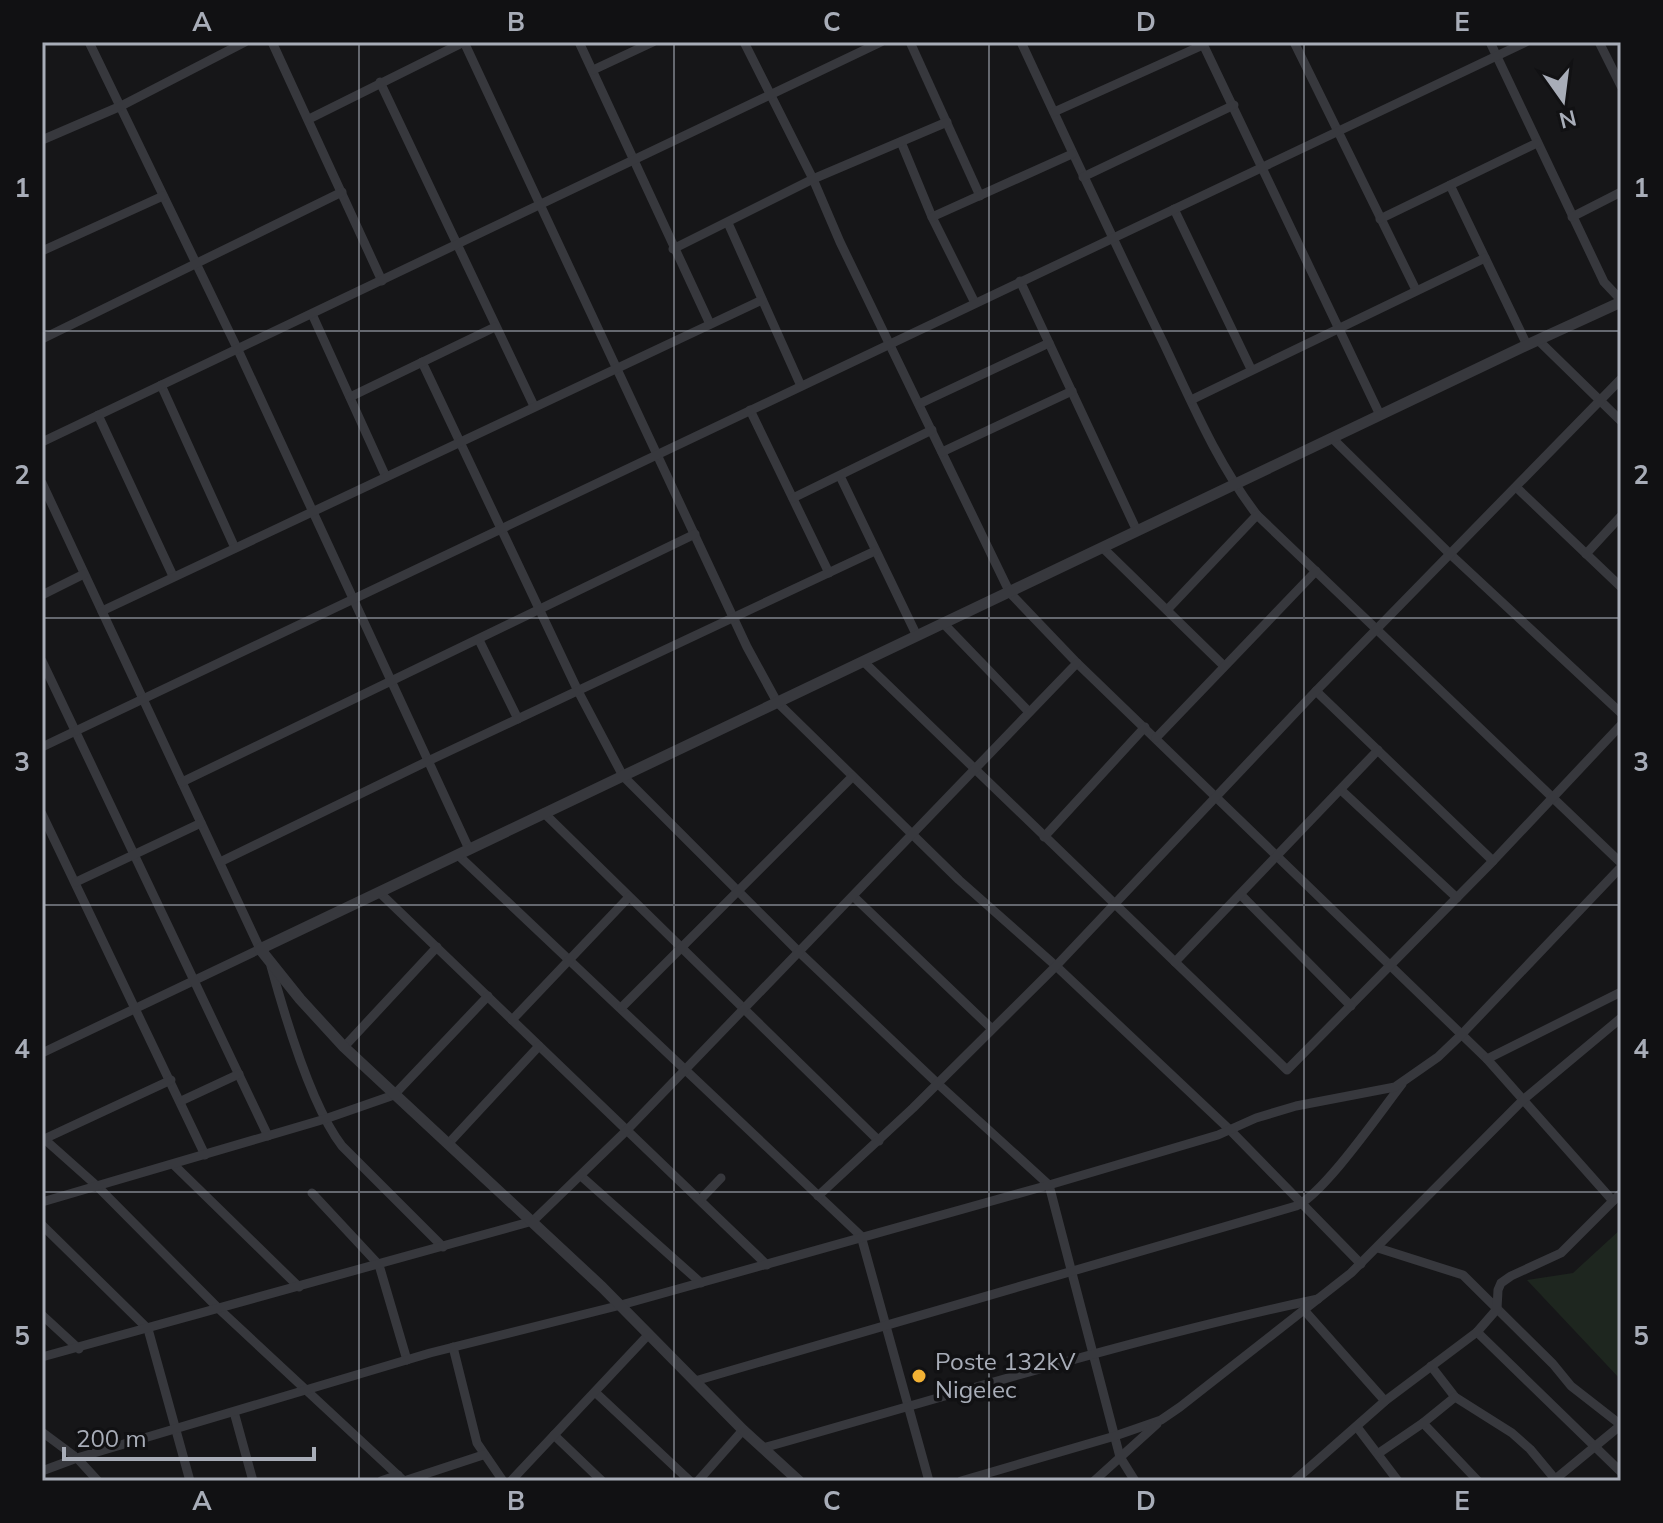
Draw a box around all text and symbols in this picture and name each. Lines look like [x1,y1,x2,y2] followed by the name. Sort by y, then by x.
[192,5,212,38] text: A
[507,5,525,38] text: B
[823,5,841,38] text: C
[1136,5,1156,38] text: D
[1454,5,1470,38] text: E
[1523,60,1603,140] north arrow
[1556,104,1579,135] text: N
[14,171,30,204] text: 1
[1633,171,1649,204] text: 1
[14,458,30,491] text: 2
[1633,458,1649,491] text: 2
[14,745,30,778] text: 3
[1633,745,1649,778] text: 3
[14,1032,30,1065] text: 4
[1633,1032,1649,1065] text: 4
[14,1319,30,1352] text: 5
[1633,1319,1649,1352] text: 5
[935,1346,1076,1404] place label: Poste 132kV Nigelec
[910,1367,928,1385] marker: Poste 132kV Nigelec
[64,1411,314,1461] scale bar
[76,1423,147,1453] text: 200 m
[192,1484,212,1517] text: A
[507,1484,525,1517] text: B
[823,1484,841,1517] text: C
[1136,1484,1156,1517] text: D
[1454,1484,1470,1517] text: E

